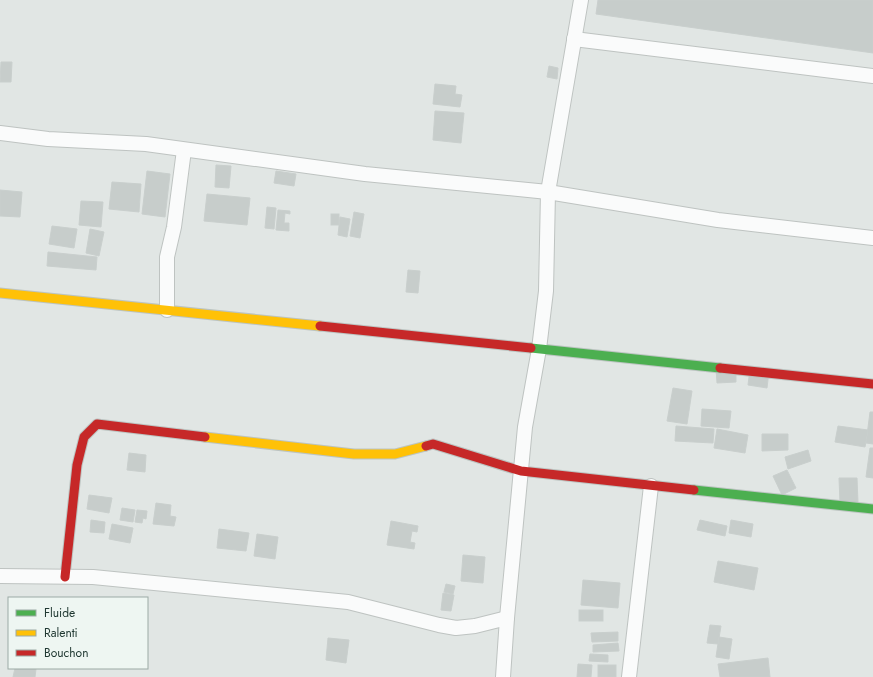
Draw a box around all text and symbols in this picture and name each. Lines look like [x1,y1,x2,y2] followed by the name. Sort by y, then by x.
[8,597,148,669] legend
[44,604,75,622] text: Fluide
[44,624,78,642] text: Ralenti
[44,644,88,662] text: Bouchon

